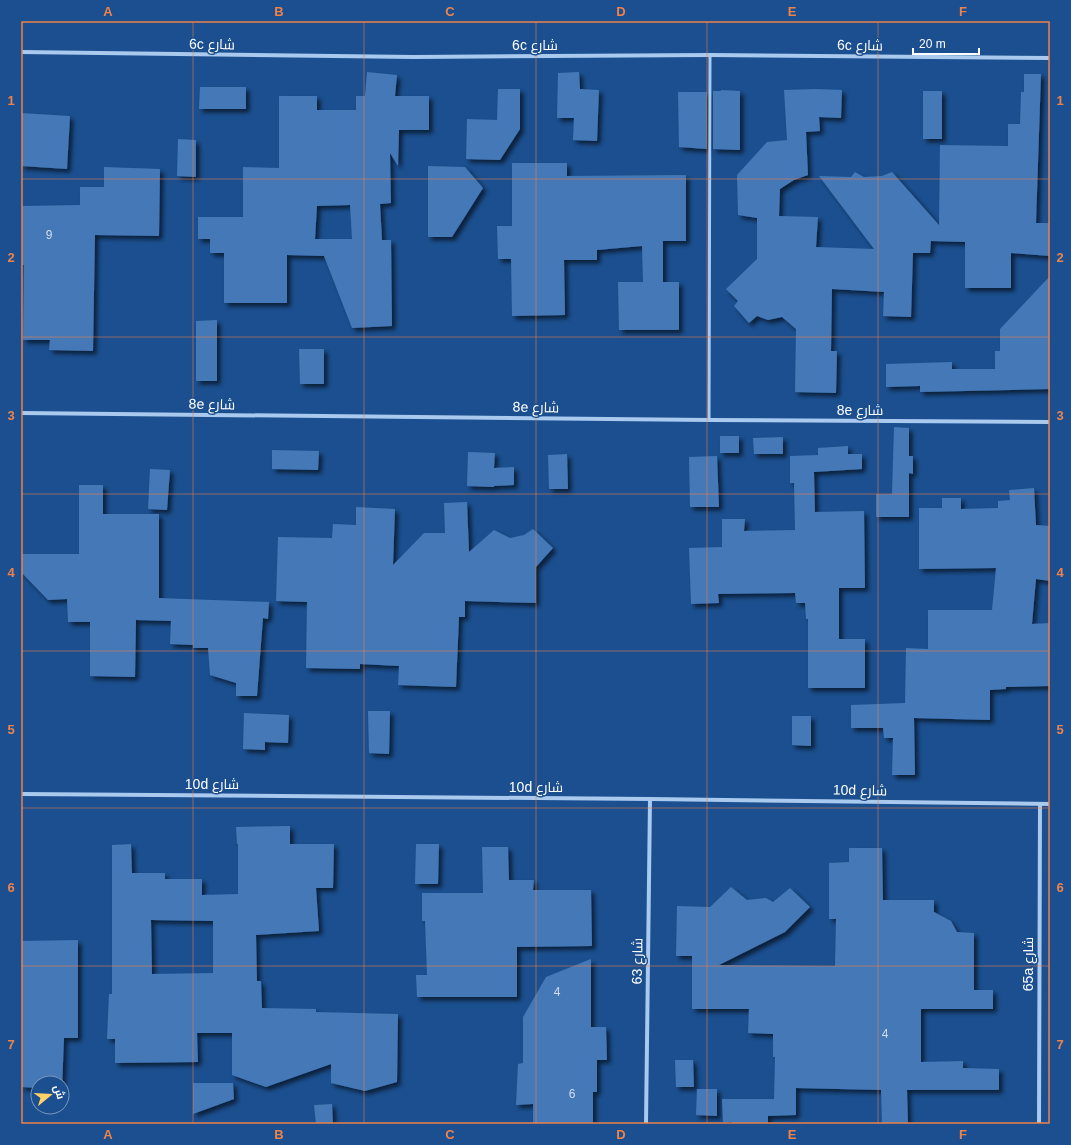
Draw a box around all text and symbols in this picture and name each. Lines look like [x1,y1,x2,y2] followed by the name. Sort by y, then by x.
[103,4,113,19] text: A
[274,4,284,19] text: B
[445,4,455,19] text: C
[616,4,626,19] text: D
[788,4,797,19] text: E
[959,4,967,19] text: F
[913,30,979,56] scale bar
[189,36,235,53] street label: 6c شارع
[512,37,558,54] street label: 6c شارع
[837,37,883,54] street label: 6c شارع
[919,37,946,51] text: 20 m
[7,93,15,108] text: 1
[1056,93,1064,108] text: 1
[46,228,53,242] house number: 9
[7,250,15,265] text: 2
[1056,250,1064,265] text: 2
[189,396,235,413] street label: 8e شارع
[513,399,559,416] street label: 8e شارع
[837,402,883,419] street label: 8e شارع
[7,408,15,423] text: 3
[1056,408,1064,423] text: 3
[7,565,15,580] text: 4
[1056,565,1064,580] text: 4
[7,722,15,737] text: 5
[1056,722,1064,737] text: 5
[185,776,239,793] street label: 10d شارع
[509,779,563,796] street label: 10d شارع
[833,782,887,799] street label: 10d شارع
[7,880,15,895] text: 6
[1056,880,1064,895] text: 6
[1020,937,1037,991] street label: 65a شارع
[629,938,646,984] street label: شارع 63
[554,985,561,999] house number: 4
[882,1027,889,1041] house number: 4
[7,1037,15,1052] text: 7
[1056,1037,1064,1052] text: 7
[30,1075,70,1115] north arrow
[51,1083,67,1101] text: ش
[569,1087,576,1101] house number: 6
[103,1127,113,1142] text: A
[274,1127,284,1142] text: B
[445,1127,455,1142] text: C
[616,1127,626,1142] text: D
[788,1127,797,1142] text: E
[959,1127,967,1142] text: F

